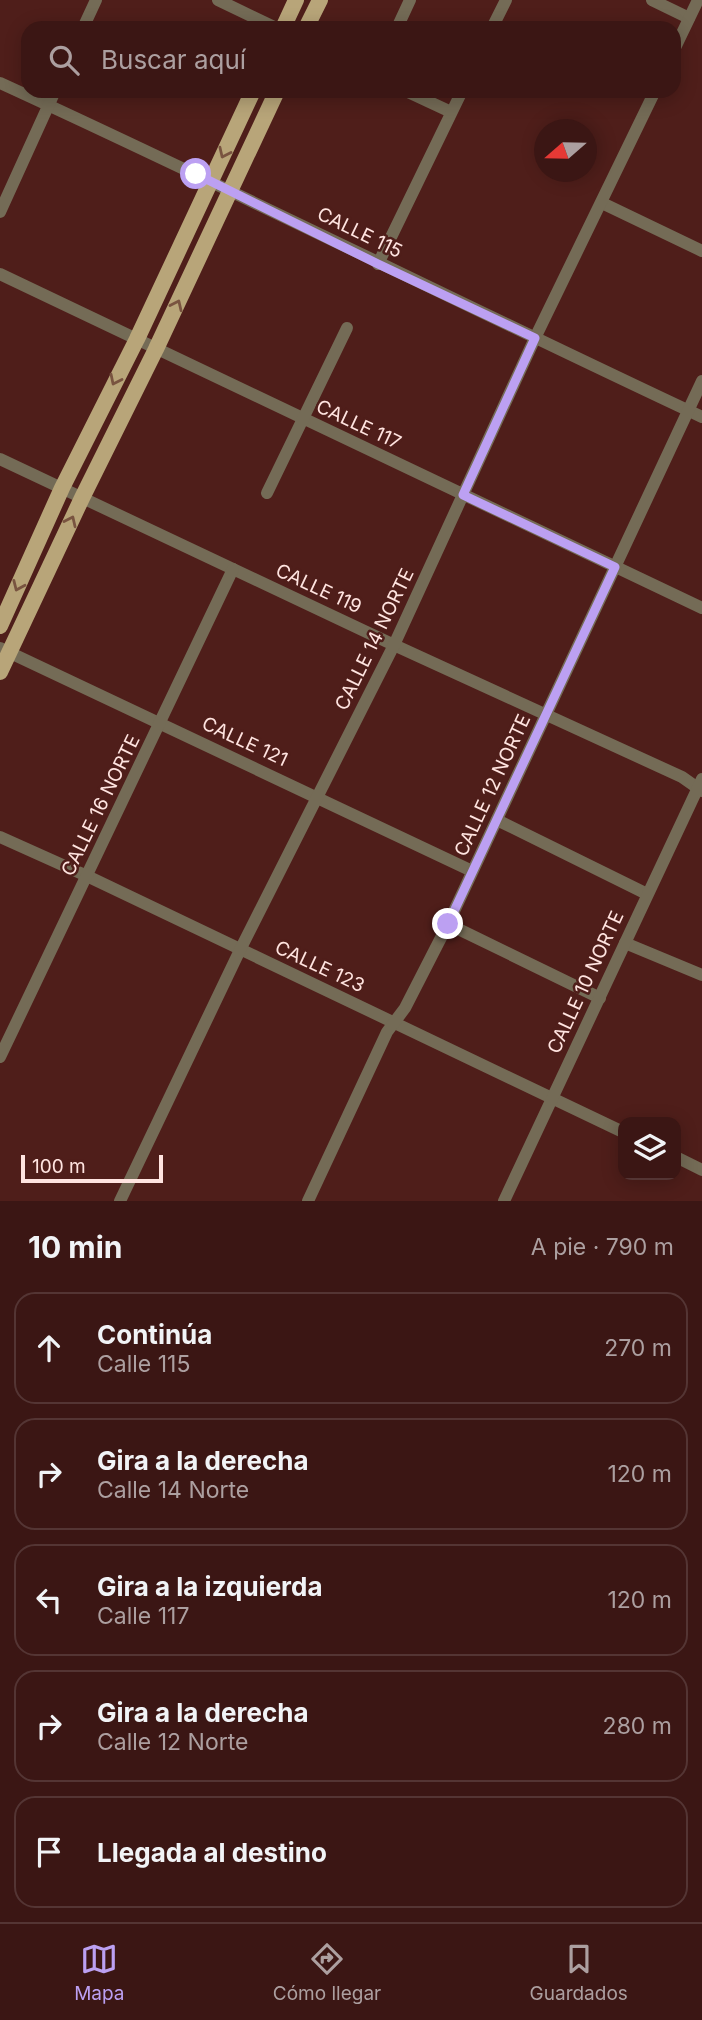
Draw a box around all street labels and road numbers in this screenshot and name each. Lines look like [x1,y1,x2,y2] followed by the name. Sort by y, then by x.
[313,202,406,263] street label: CALLE 115
[313,395,405,454] street label: CALLE 117
[272,559,365,618] street label: CALLE 119
[330,565,419,714] street label: CALLE 14 NORTE
[449,710,535,860] street label: CALLE 12 NORTE
[198,712,291,771] street label: CALLE 121
[56,731,145,880] street label: CALLE 16 NORTE
[542,907,629,1057] street label: CALLE 10 NORTE
[271,936,368,997] street label: CALLE 123

